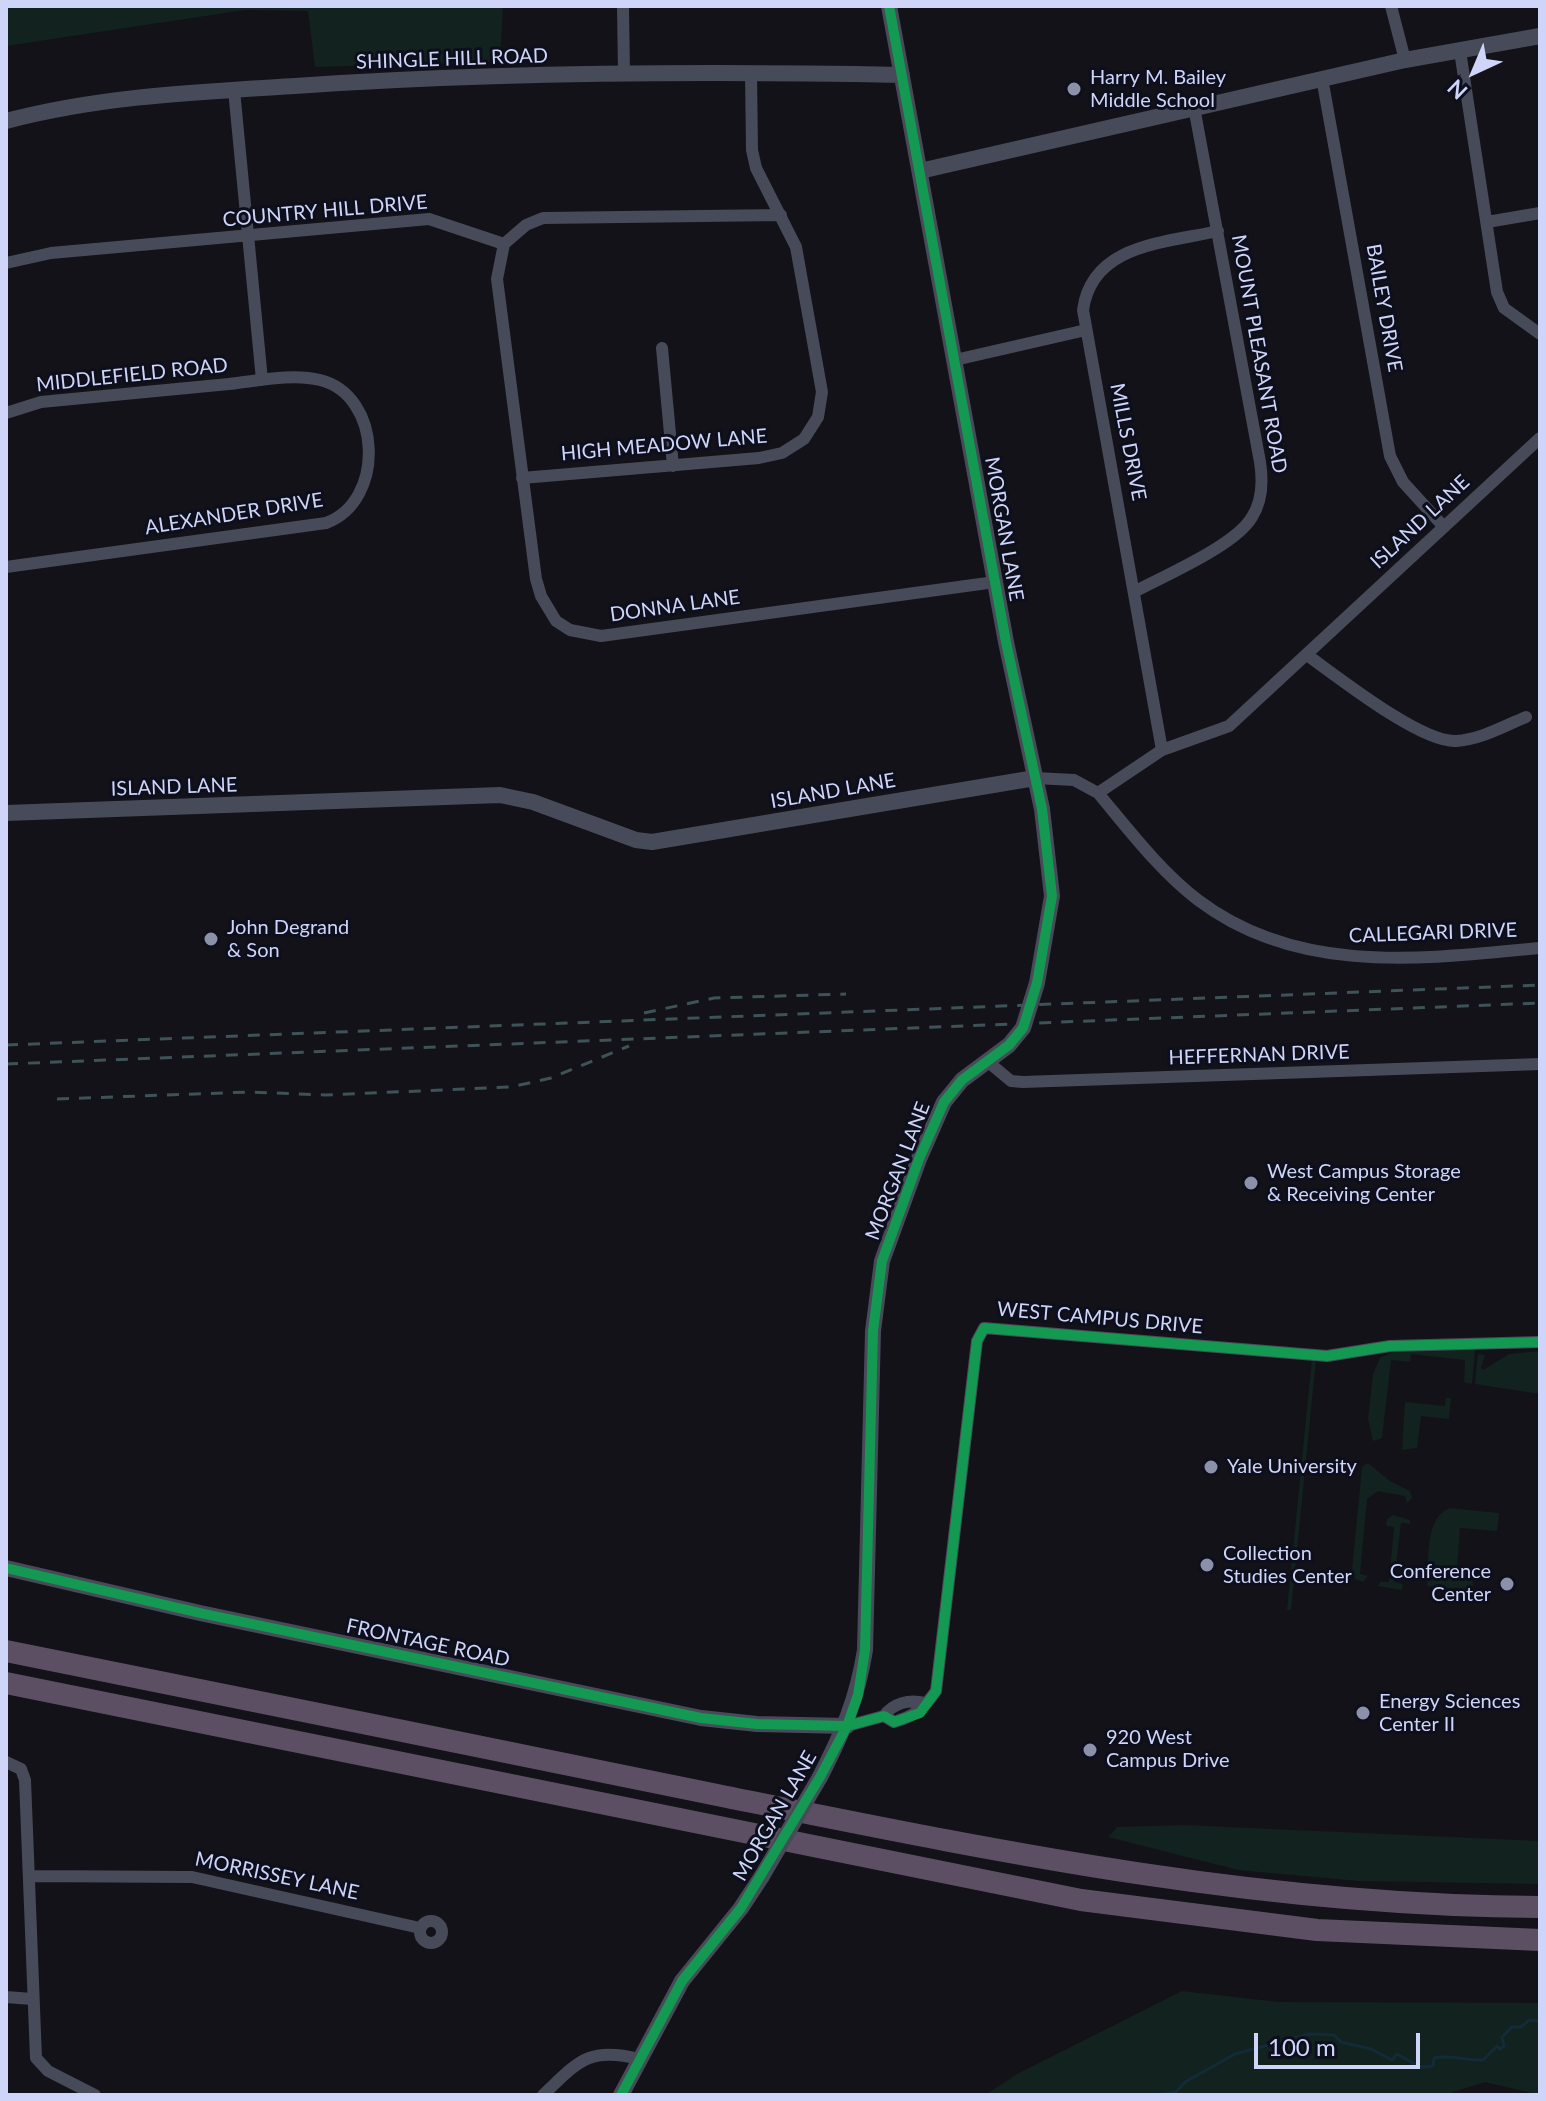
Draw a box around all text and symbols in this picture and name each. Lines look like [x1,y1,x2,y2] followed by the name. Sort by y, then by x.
[1434,32,1514,112] north arrow
[356,44,548,74] street label: SHINGLE HILL ROAD
[1090,66,1226,113] place label: Harry M. Bailey Middle School
[1442,74,1472,105] text: N
[1065,80,1083,98] marker: Harry M. Bailey Middle School
[222,190,428,232] street label: COUNTRY HILL DRIVE
[1226,233,1292,475] street label: MOUNT PLEASANT ROAD
[1361,242,1407,374] street label: BAILEY DRIVE
[35,353,229,397] street label: MIDDLEFIELD ROAD
[1105,381,1151,503] street label: MILLS DRIVE
[560,424,768,466] street label: HIGH MEADOW LANE
[980,455,1028,603] street label: MORGAN LANE
[1366,470,1474,574] street label: ISLAND LANE
[143,488,325,540] street label: ALEXANDER DRIVE
[608,585,742,627] street label: DONNA LANE
[769,768,897,814] street label: ISLAND LANE
[110,773,238,801] street label: ISLAND LANE
[227,916,349,963] place label: John Degrand & Son
[1348,918,1518,948] street label: CALLEGARI DRIVE
[202,930,220,948] marker: John Degrand & Son
[1168,1040,1350,1070] street label: HEFFERNAN DRIVE
[861,1099,935,1243] street label: MORGAN LANE
[1267,1160,1461,1207] place label: West Campus Storage & Receiving Center
[1242,1174,1260,1192] marker: West Campus Storage & Receiving Center
[996,1297,1204,1339] street label: WEST CAMPUS DRIVE
[1227,1455,1357,1479] place label: Yale University
[1202,1458,1220,1476] marker: Yale University
[1223,1542,1352,1589] place label: Collection Studies Center
[1198,1556,1216,1574] marker: Collection Studies Center
[1390,1560,1491,1607] place label: Conference Center
[1498,1575,1516,1593] marker: Conference Center
[344,1614,512,1672] street label: FRONTAGE ROAD
[1379,1690,1520,1737] place label: Energy Sciences Center II
[1354,1704,1372,1722] marker: Energy Sciences Center II
[1106,1726,1230,1773] place label: 920 West Campus Drive
[1081,1741,1099,1759] marker: 920 West Campus Drive
[728,1747,822,1885] street label: MORGAN LANE
[193,1847,361,1905] street label: MORRISSEY LANE
[1258,2017,1424,2067] scale bar
[1268,2032,1336,2061] text: 100 m

